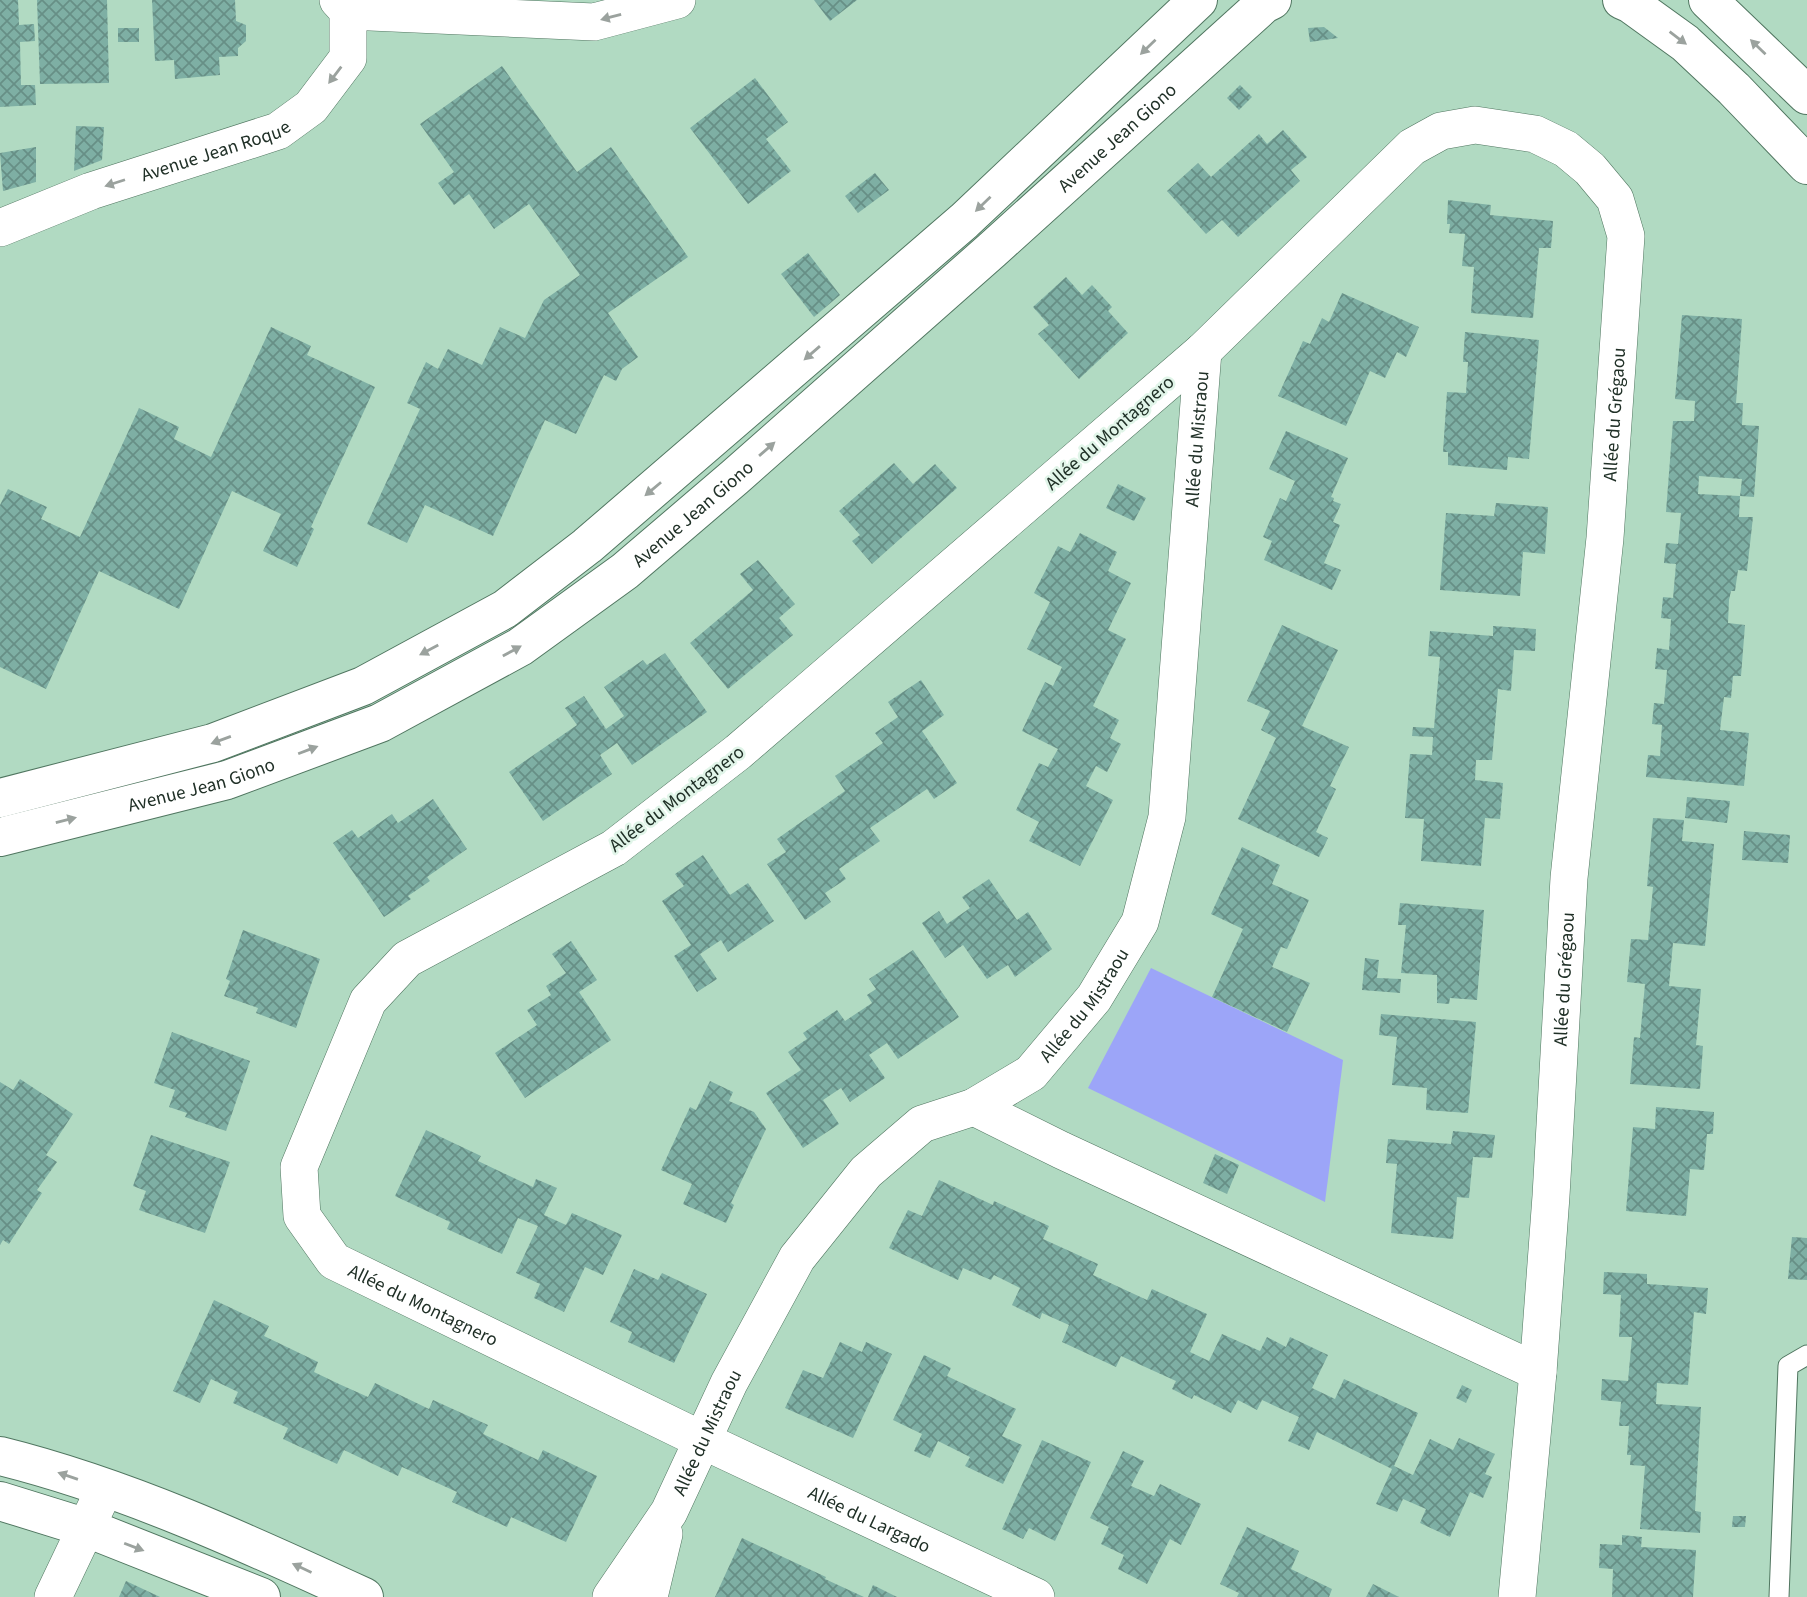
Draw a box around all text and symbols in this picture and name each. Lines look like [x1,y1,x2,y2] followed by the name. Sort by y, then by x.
[600,13,621,23] one-way arrow
[1669,31,1687,45] one-way arrow
[1139,39,1157,55] one-way arrow
[1750,40,1767,56] one-way arrow
[328,66,342,84] one-way arrow
[1052,77,1183,199] street label: Avenue Jean Giono
[138,114,297,189] street label: Avenue Jean Roque
[105,179,126,189] one-way arrow
[975,195,992,211] one-way arrow
[803,345,821,361] one-way arrow
[1597,347,1633,482] street label: Allée du Grégaou
[1039,369,1181,497] street label: Allée du Montagnero
[1179,370,1216,508] street label: Allée du Mistraou
[758,442,775,457] one-way arrow
[627,455,760,574] street label: Avenue Jean Giono
[645,481,662,496] one-way arrow
[420,644,439,656] one-way arrow
[503,645,522,657] one-way arrow
[211,735,232,746] one-way arrow
[603,739,750,859] street label: Allée du Montagnero
[297,744,318,755] one-way arrow
[125,751,279,819] street label: Avenue Jean Giono
[55,814,77,825] one-way arrow
[1548,911,1582,1047] street label: Allée du Grégaou
[1034,943,1136,1069] street label: Allée du Mistraou
[343,1258,502,1354] street label: Allée du Montagnero
[667,1365,749,1500] street label: Allée du Mistraou
[57,1470,78,1481] one-way arrow
[803,1480,935,1561] street label: Allée du Largado
[124,1541,145,1552] one-way arrow
[292,1563,312,1574] one-way arrow

